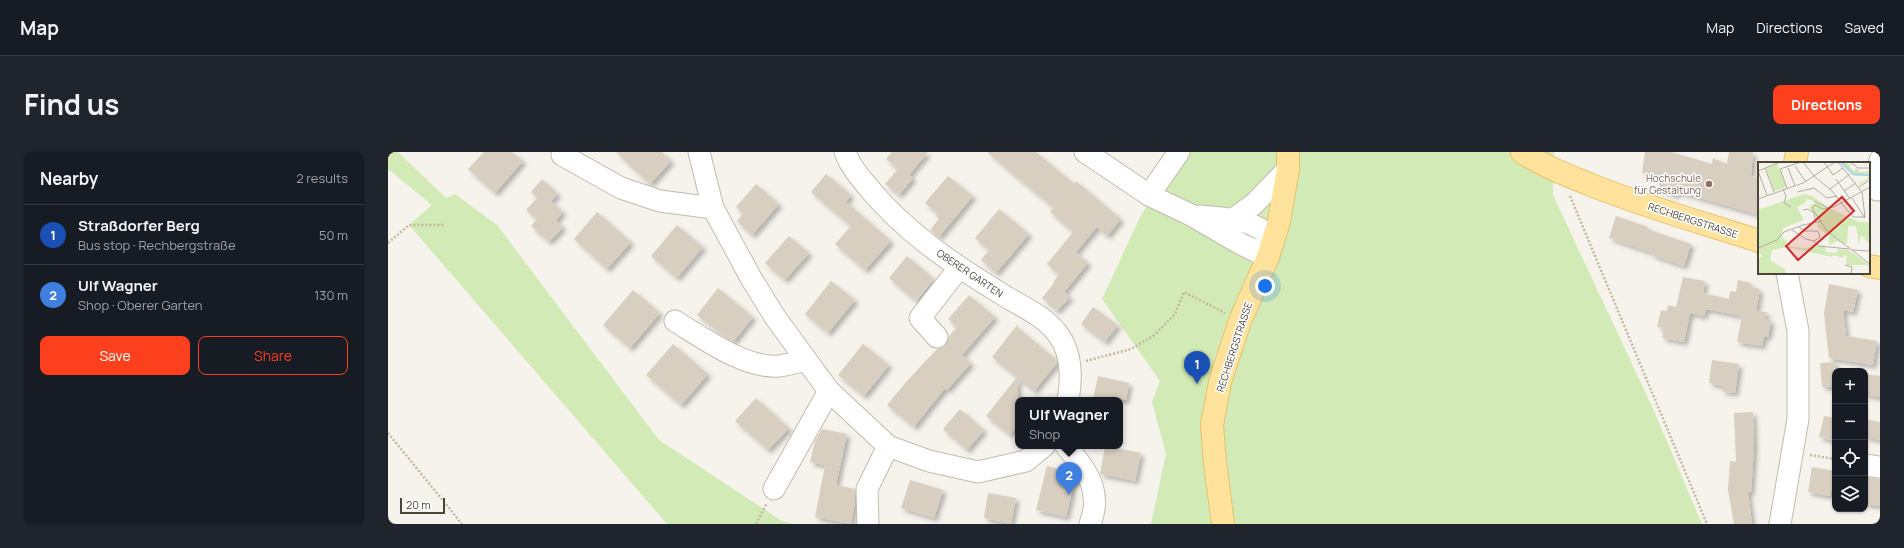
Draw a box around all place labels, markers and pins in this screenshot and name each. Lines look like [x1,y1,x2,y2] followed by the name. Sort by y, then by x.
[1634,171,1701,197] place label: Hochschule für Gestaltung
[1704,179,1714,189] marker: Hochschule für Gestaltung
[1184,351,1210,384] pin: 1
[1056,462,1082,495] pin: 2

